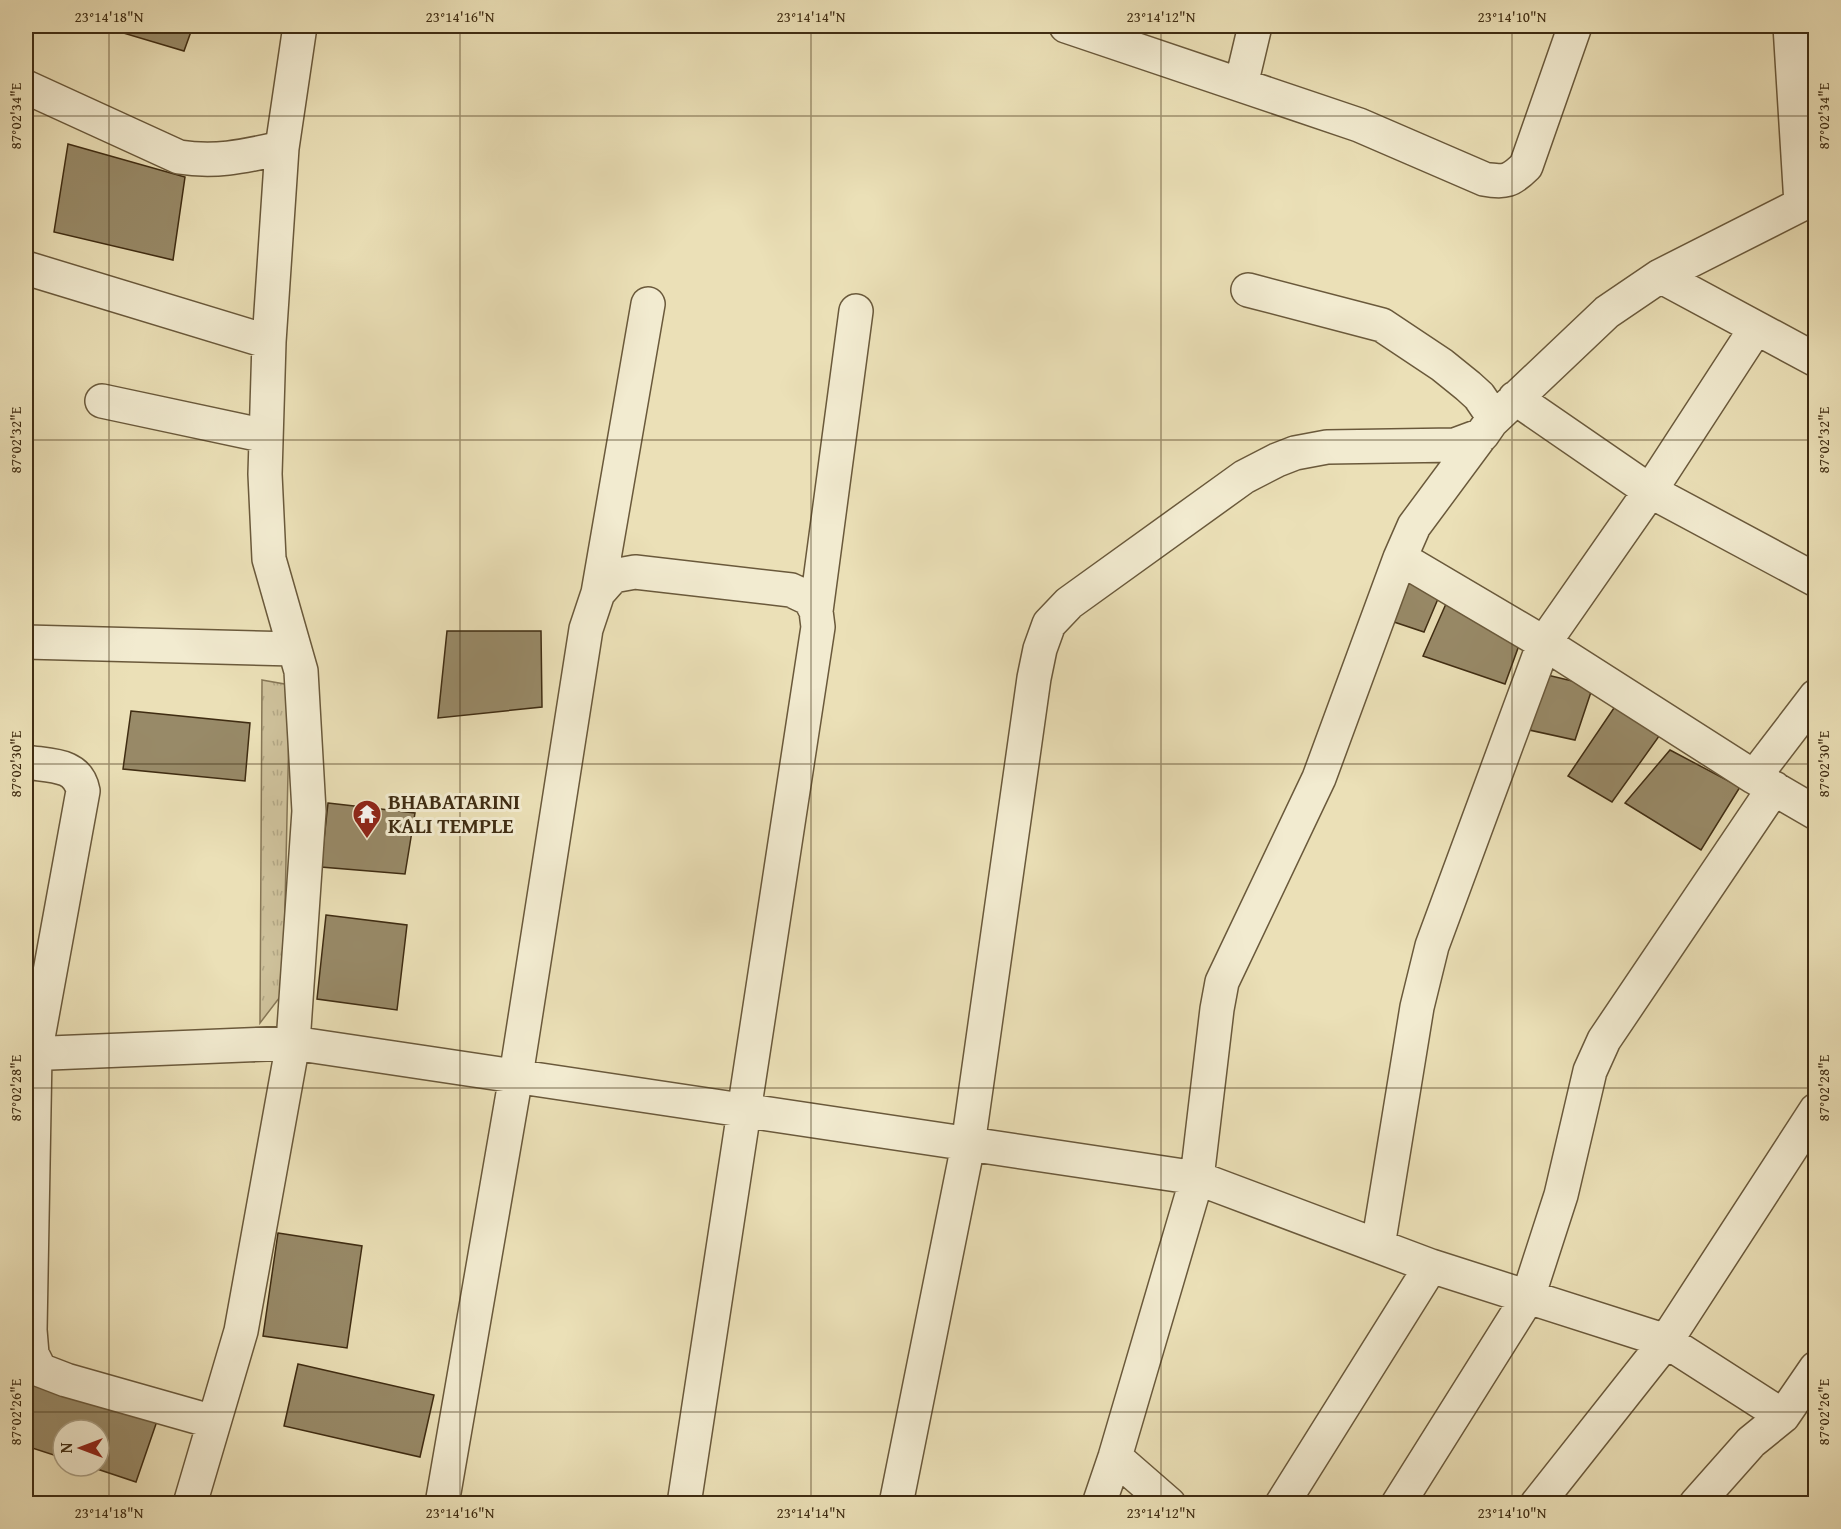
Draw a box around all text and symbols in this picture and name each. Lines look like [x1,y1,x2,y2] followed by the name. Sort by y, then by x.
[75,6,144,27] text: 23°14'18"N
[426,6,495,27] text: 23°14'16"N
[777,6,846,27] text: 23°14'14"N
[1127,6,1196,27] text: 23°14'12"N
[1478,6,1547,27] text: 23°14'10"N
[5,82,26,149] text: 87°02'34"E
[1813,82,1834,149] text: 87°02'34"E
[5,406,26,473] text: 87°02'32"E
[1813,406,1834,473] text: 87°02'32"E
[5,730,26,797] text: 87°02'30"E
[1813,730,1834,797] text: 87°02'30"E
[388,786,520,841] place label: BHABATARINI KALI TEMPLE
[351,798,383,840] temple icon: BHABATARINI KALI TEMPLE
[5,1054,26,1121] text: 87°02'28"E
[1813,1054,1834,1121] text: 87°02'28"E
[5,1378,26,1445] text: 87°02'26"E
[1813,1378,1834,1445] text: 87°02'26"E
[51,1418,111,1478] north arrow
[54,1442,78,1453] text: N
[75,1502,144,1523] text: 23°14'18"N
[426,1502,495,1523] text: 23°14'16"N
[777,1502,846,1523] text: 23°14'14"N
[1127,1502,1196,1523] text: 23°14'12"N
[1478,1502,1547,1523] text: 23°14'10"N

